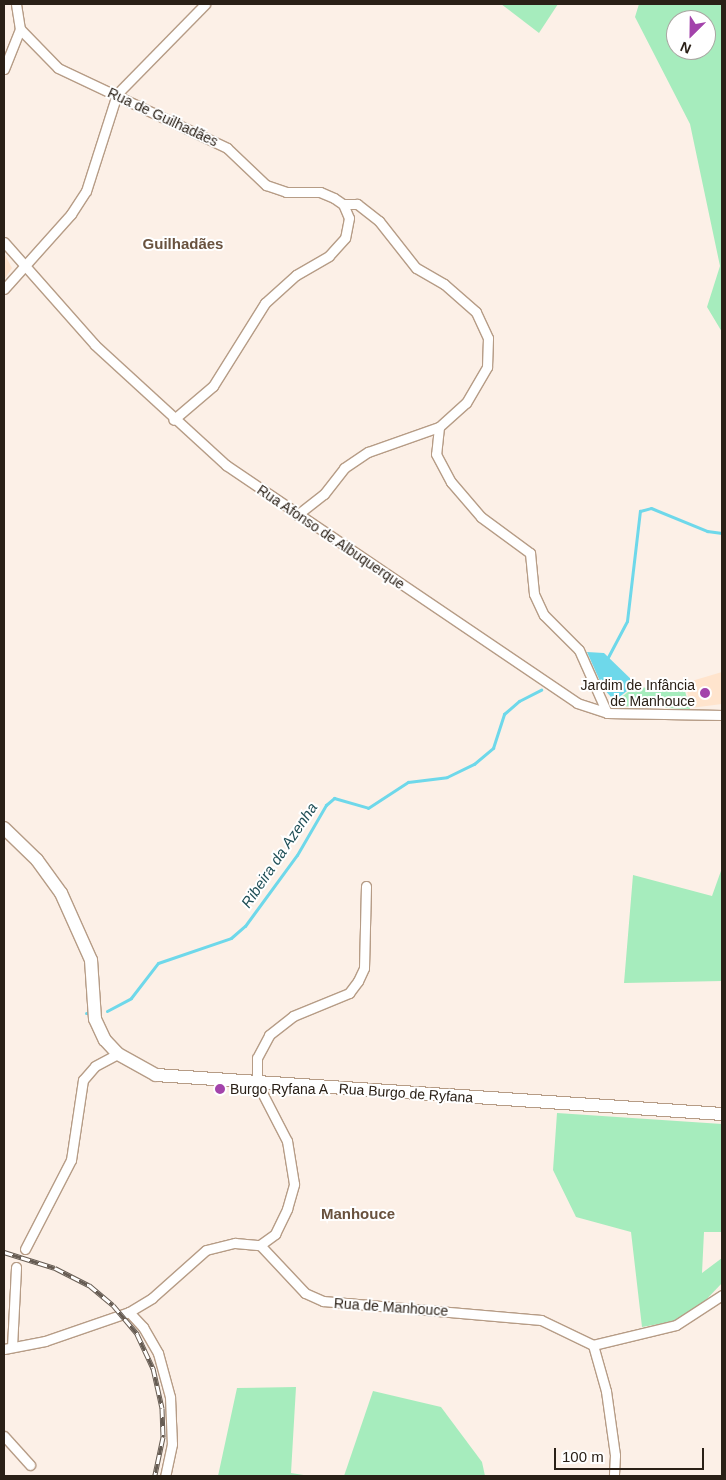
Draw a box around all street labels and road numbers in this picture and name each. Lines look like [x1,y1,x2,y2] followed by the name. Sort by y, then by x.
[105,84,221,150] street label: Rua de Guilhadães
[253,481,409,593] street label: Rua Afonso de Albuquerque
[338,1080,474,1106] street label: Rua Burgo de Ryfana
[333,1295,449,1319] street label: Rua de Manhouce

